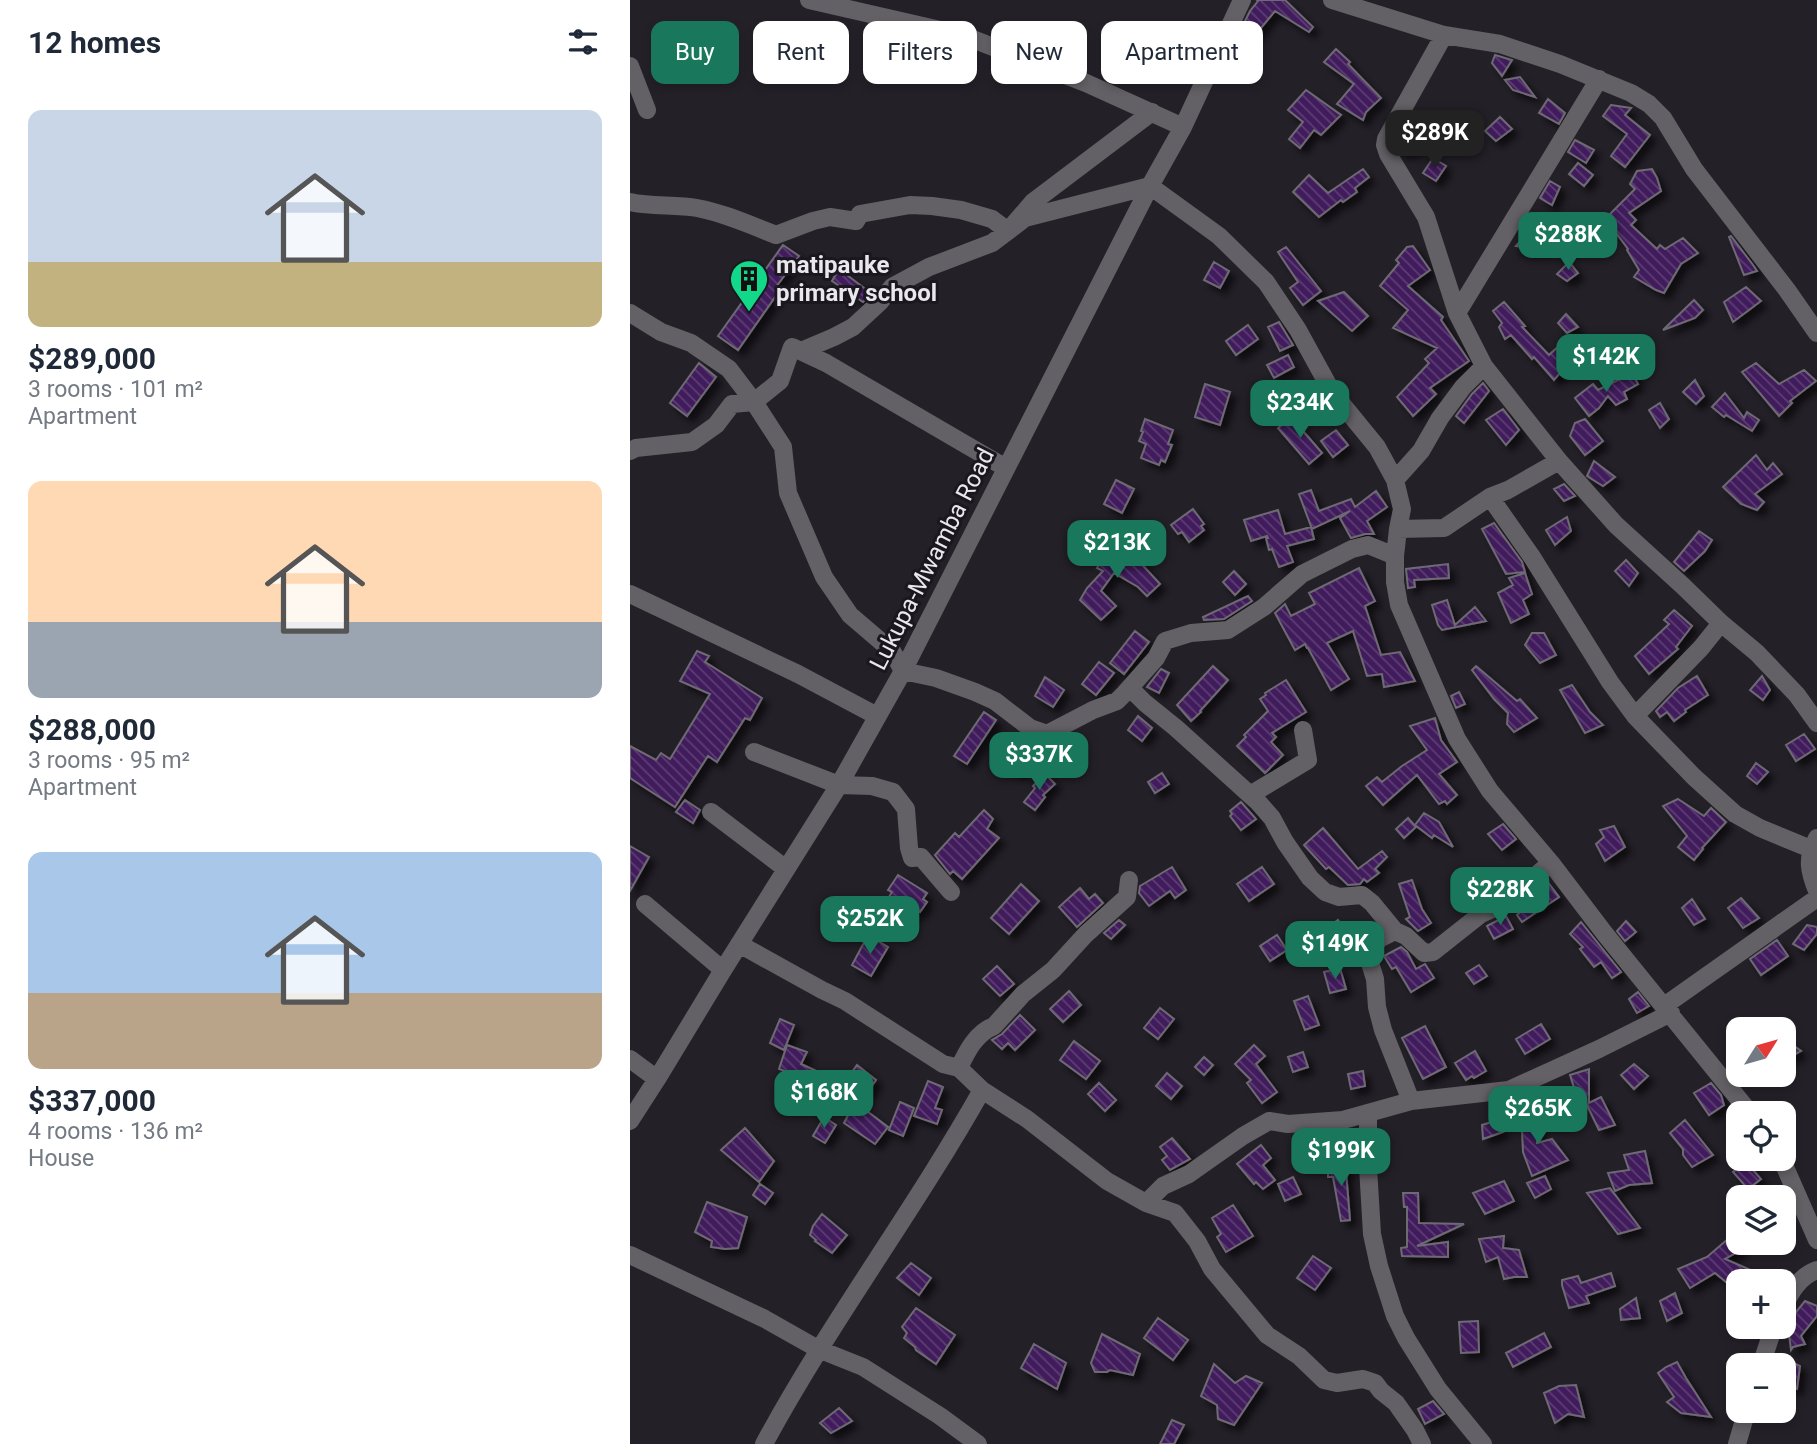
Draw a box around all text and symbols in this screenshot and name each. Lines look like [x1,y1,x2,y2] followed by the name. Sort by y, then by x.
[651,21,739,84] chip: Buy
[753,21,849,84] chip: Rent
[863,21,977,84] chip: Filters
[991,21,1087,84] chip: New
[1101,21,1263,84] chip: Apartment
[564,23,602,61] icon: filters
[28,25,161,60] text: 12 homes
[1386,110,1484,170] pin: $289K
[1401,119,1469,146] text: $289K
[252,155,378,281] icon: home
[1519,212,1617,272] pin: $288K
[1534,221,1602,248] text: $288K
[776,251,937,307] place label: matipauke primary school
[728,258,770,313] building icon: matipauke primary school
[1557,334,1655,394] pin: $142K
[28,341,156,376] text: $289,000
[1572,343,1640,370] text: $142K
[28,376,203,403] text: 3 rooms · 101 m²
[1251,380,1349,440] pin: $234K
[1266,389,1334,416] text: $234K
[28,403,137,430] text: Apartment
[864,444,1000,674] street label: Lukupa-Mwamba Road
[1068,520,1166,580] pin: $213K
[252,526,378,652] icon: home
[1083,529,1151,556] text: $213K
[28,712,156,747] text: $288,000
[990,732,1088,792] pin: $337K
[1005,741,1073,768] text: $337K
[28,747,190,774] text: 3 rooms · 95 m²
[28,774,137,801] text: Apartment
[1451,867,1549,927] pin: $228K
[1466,876,1534,903] text: $228K
[252,897,378,1023] icon: home
[821,897,919,956] pin: $252K
[836,905,904,932] text: $252K
[1286,922,1384,981] pin: $149K
[1301,930,1369,957] text: $149K
[1726,1017,1796,1087] north arrow
[1726,1017,1796,1423] map controls
[775,1070,873,1130] pin: $168K
[790,1079,858,1106] text: $168K
[28,1083,156,1118] text: $337,000
[1489,1086,1587,1146] pin: $265K
[1504,1095,1572,1122] text: $265K
[1726,1101,1796,1171] button: locate
[28,1118,203,1145] text: 4 rooms · 136 m²
[1292,1128,1390,1188] pin: $199K
[1307,1137,1375,1164] text: $199K
[28,1145,94,1172] text: House
[1726,1185,1796,1255] button: layers
[1726,1269,1796,1339] button: +
[1726,1353,1796,1423] button: −

